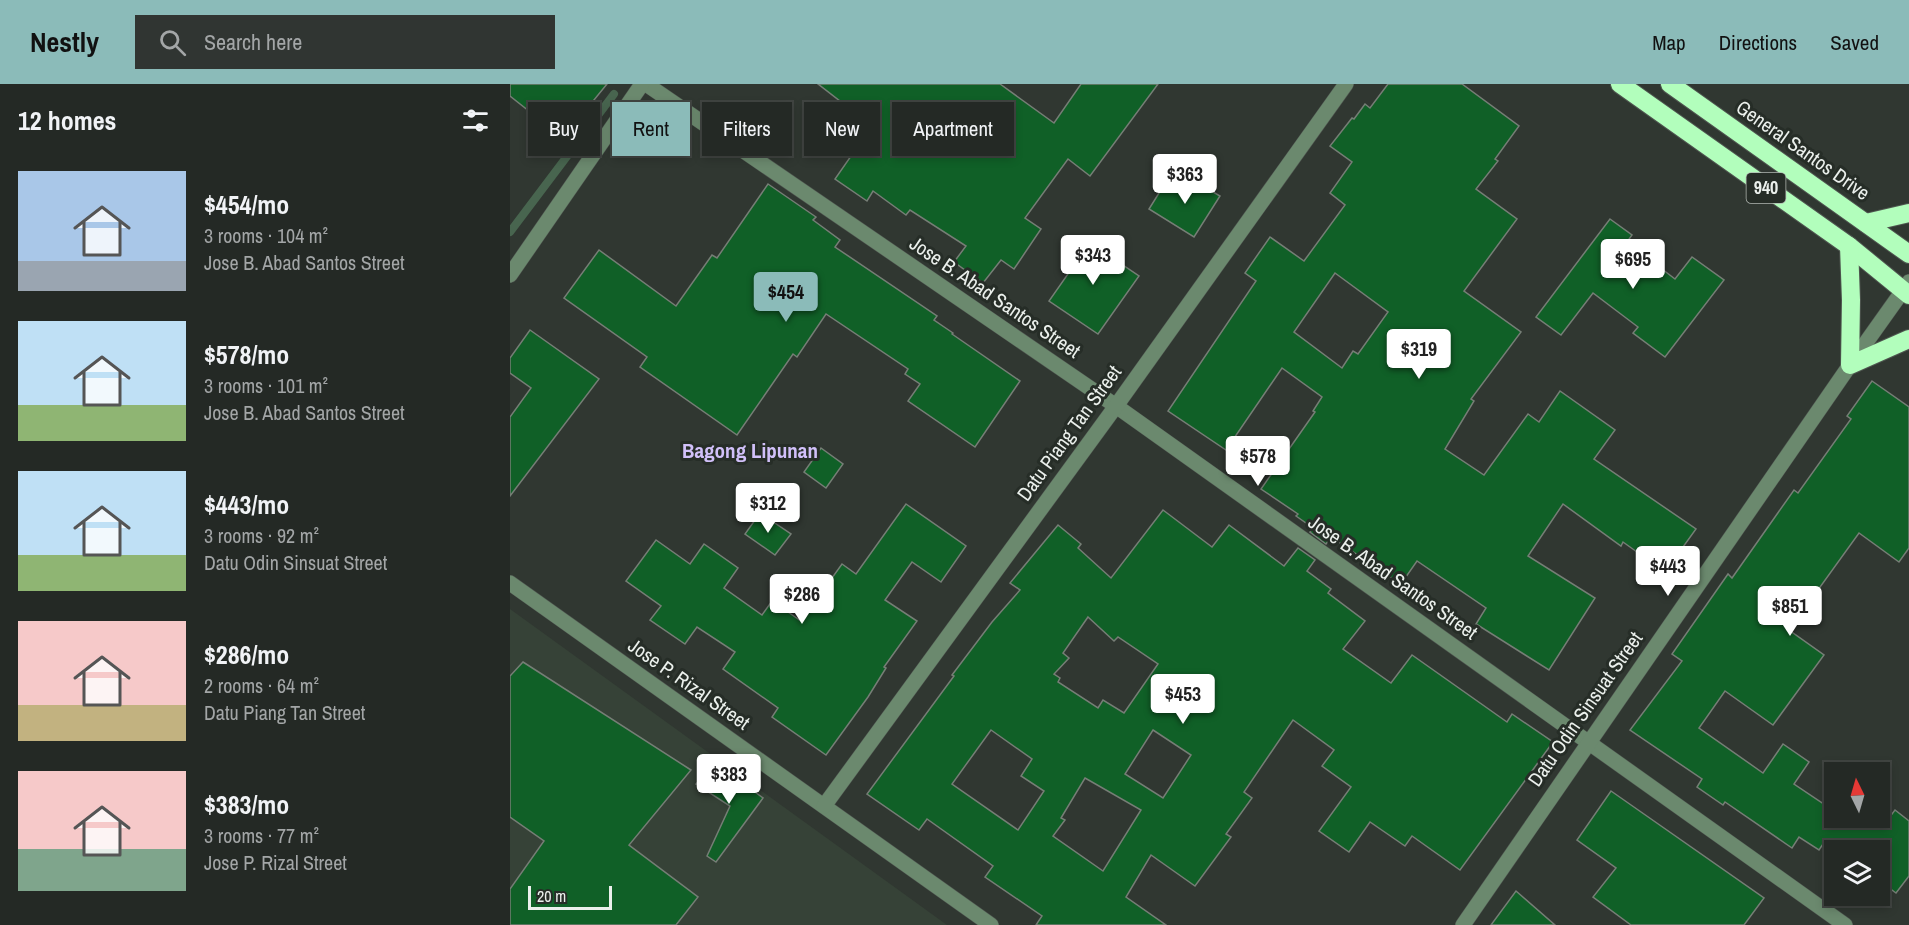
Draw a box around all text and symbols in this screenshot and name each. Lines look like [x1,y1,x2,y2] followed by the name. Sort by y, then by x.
[135,15,555,69] search box
[30,23,99,61] text: Nestly
[156,26,189,59] icon: search
[204,27,302,57] text: Search here
[1652,28,1686,57] text: Map
[1719,28,1797,57] text: Directions
[1830,28,1879,57] text: Saved
[1731,93,1876,206] street label: General Santos Drive
[528,102,600,156] chip: Buy
[612,102,690,156] chip: Rent
[702,102,792,156] chip: Filters
[804,102,880,156] chip: New
[892,102,1014,156] chip: Apartment
[18,103,116,138] text: 12 homes
[459,104,492,137] icon: filters
[1149,154,1221,205] pin: $363
[1167,160,1203,187] text: $363
[1746,173,1786,203] road number: 940
[204,187,289,222] text: $454/mo
[66,195,138,267] icon: home
[204,222,328,249] text: 3 rooms · 104 m²
[905,229,1086,364] street label: Jose B. Abad Santos Street
[1057,235,1129,286] pin: $343
[1597,239,1669,290] pin: $695
[1075,241,1111,268] text: $343
[1615,245,1651,272] text: $695
[204,249,405,276] text: Jose B. Abad Santos Street
[750,272,822,323] pin: $454
[768,278,804,305] text: $454
[1383,329,1455,380] pin: $319
[1401,335,1437,362] text: $319
[204,337,289,372] text: $578/mo
[66,345,138,417] icon: home
[1010,359,1127,506] street label: Datu Piang Tan Street
[204,372,328,399] text: 3 rooms · 101 m²
[204,399,405,426] text: Jose B. Abad Santos Street
[682,436,818,465] district label: Bagong Lipunan
[1222,436,1294,487] pin: $578
[1240,442,1276,469] text: $578
[732,483,804,534] pin: $312
[204,487,289,522] text: $443/mo
[750,489,786,516] text: $312
[66,495,138,567] icon: home
[1303,508,1484,645] street label: Jose B. Abad Santos Street
[204,522,319,549] text: 3 rooms · 92 m²
[1632,546,1704,597] pin: $443
[204,549,387,576] text: Datu Odin Sinsuat Street
[1650,552,1686,579] text: $443
[766,574,838,625] pin: $286
[784,580,820,607] text: $286
[1754,586,1826,637] pin: $851
[1772,592,1808,619] text: $851
[1521,626,1648,792] street label: Datu Odin Sinsuat Street
[623,632,756,736] street label: Jose P. Rizal Street
[204,637,289,672] text: $286/mo
[66,645,138,717] icon: home
[204,672,319,699] text: 2 rooms · 64 m²
[1147,674,1219,725] pin: $453
[1165,680,1201,707] text: $453
[204,699,365,726] text: Datu Piang Tan Street
[693,754,765,805] pin: $383
[711,760,747,787] text: $383
[1824,762,1890,828] north arrow
[1824,762,1890,906] map controls
[204,787,289,822] text: $383/mo
[66,795,138,867] icon: home
[204,822,319,849] text: 3 rooms · 77 m²
[1824,840,1890,906] button: layers
[204,849,347,876] text: Jose P. Rizal Street
[528,883,612,910] scale bar
[537,885,566,907] text: 20 m

